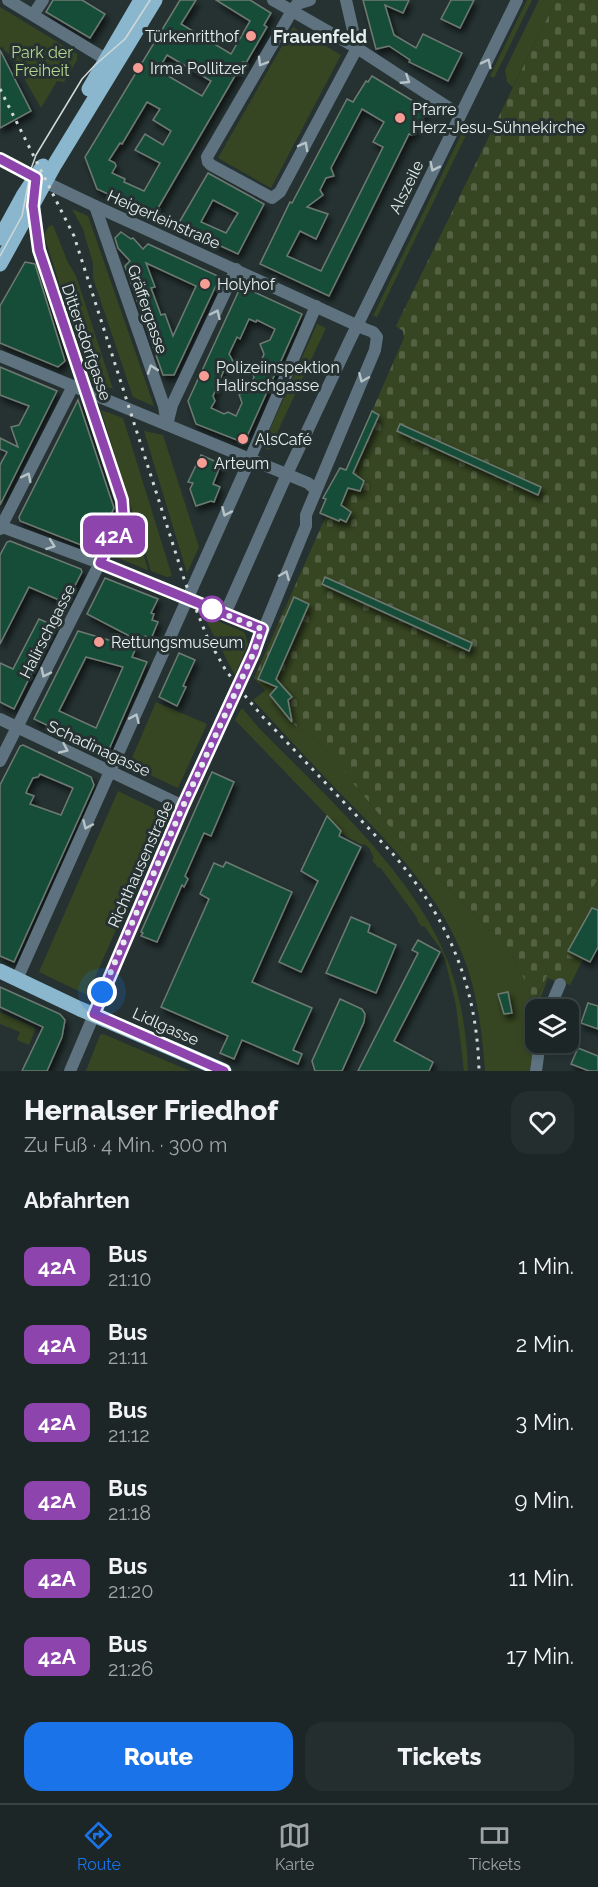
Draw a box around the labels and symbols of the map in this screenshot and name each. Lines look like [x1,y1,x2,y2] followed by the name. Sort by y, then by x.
[273,26,367,47] district label: Frauenfeld
[145,27,240,46] place label: Türkenritthof
[244,29,258,43] marker: Türkenritthof
[11,43,73,80] park label: Park der Freiheit
[258,56,269,66] one-way arrow
[479,58,491,69] one-way arrow
[150,59,247,78] place label: Irma Pollitzer
[131,61,145,75] marker: Irma Pollitzer
[399,72,410,83] one-way arrow
[412,100,585,137] place label: Pfarre Herz-Jesu-Sühnekirche
[393,111,407,125] marker: Pfarre Herz-Jesu-Sühnekirche
[297,141,308,152] one-way arrow
[385,157,428,217] street label: Alszeile
[430,161,441,172] one-way arrow
[104,186,223,253] street label: Heigerleinstraße
[123,262,172,356] street label: Gräffergasse
[217,275,276,294] place label: Holyhof
[198,277,212,291] marker: Holyhof
[58,281,115,403] street label: Dittersdorfgasse
[208,309,220,320] one-way arrow
[216,358,340,395] place label: Polizeiinspektion Halirschgasse
[146,364,159,375] one-way arrow
[197,369,211,383] marker: Polizeiinspektion Halirschgasse
[358,372,370,383] one-way arrow
[255,430,312,449] place label: AlsCafé
[236,432,250,446] marker: AlsCafé
[214,454,269,473] place label: Arteum
[195,456,209,470] marker: Arteum
[19,472,31,483] one-way arrow
[221,506,233,517] one-way arrow
[80,516,148,554] line badge: 42A
[45,537,55,550] one-way arrow
[278,570,290,581] one-way arrow
[16,581,79,682] street label: Halirschgasse
[199,596,225,622] unlabelled marker
[111,633,243,652] place label: Rettungsmuseum
[92,635,106,649] marker: Rettungsmuseum
[40,666,52,677] one-way arrow
[127,714,139,725] one-way arrow
[44,716,153,781] street label: Schadinagasse
[58,742,69,754] one-way arrow
[104,798,177,931] street label: Richthausenstraße
[82,819,94,830] one-way arrow
[87,977,117,1007] your location
[130,1003,202,1049] street label: Lidlgasse

